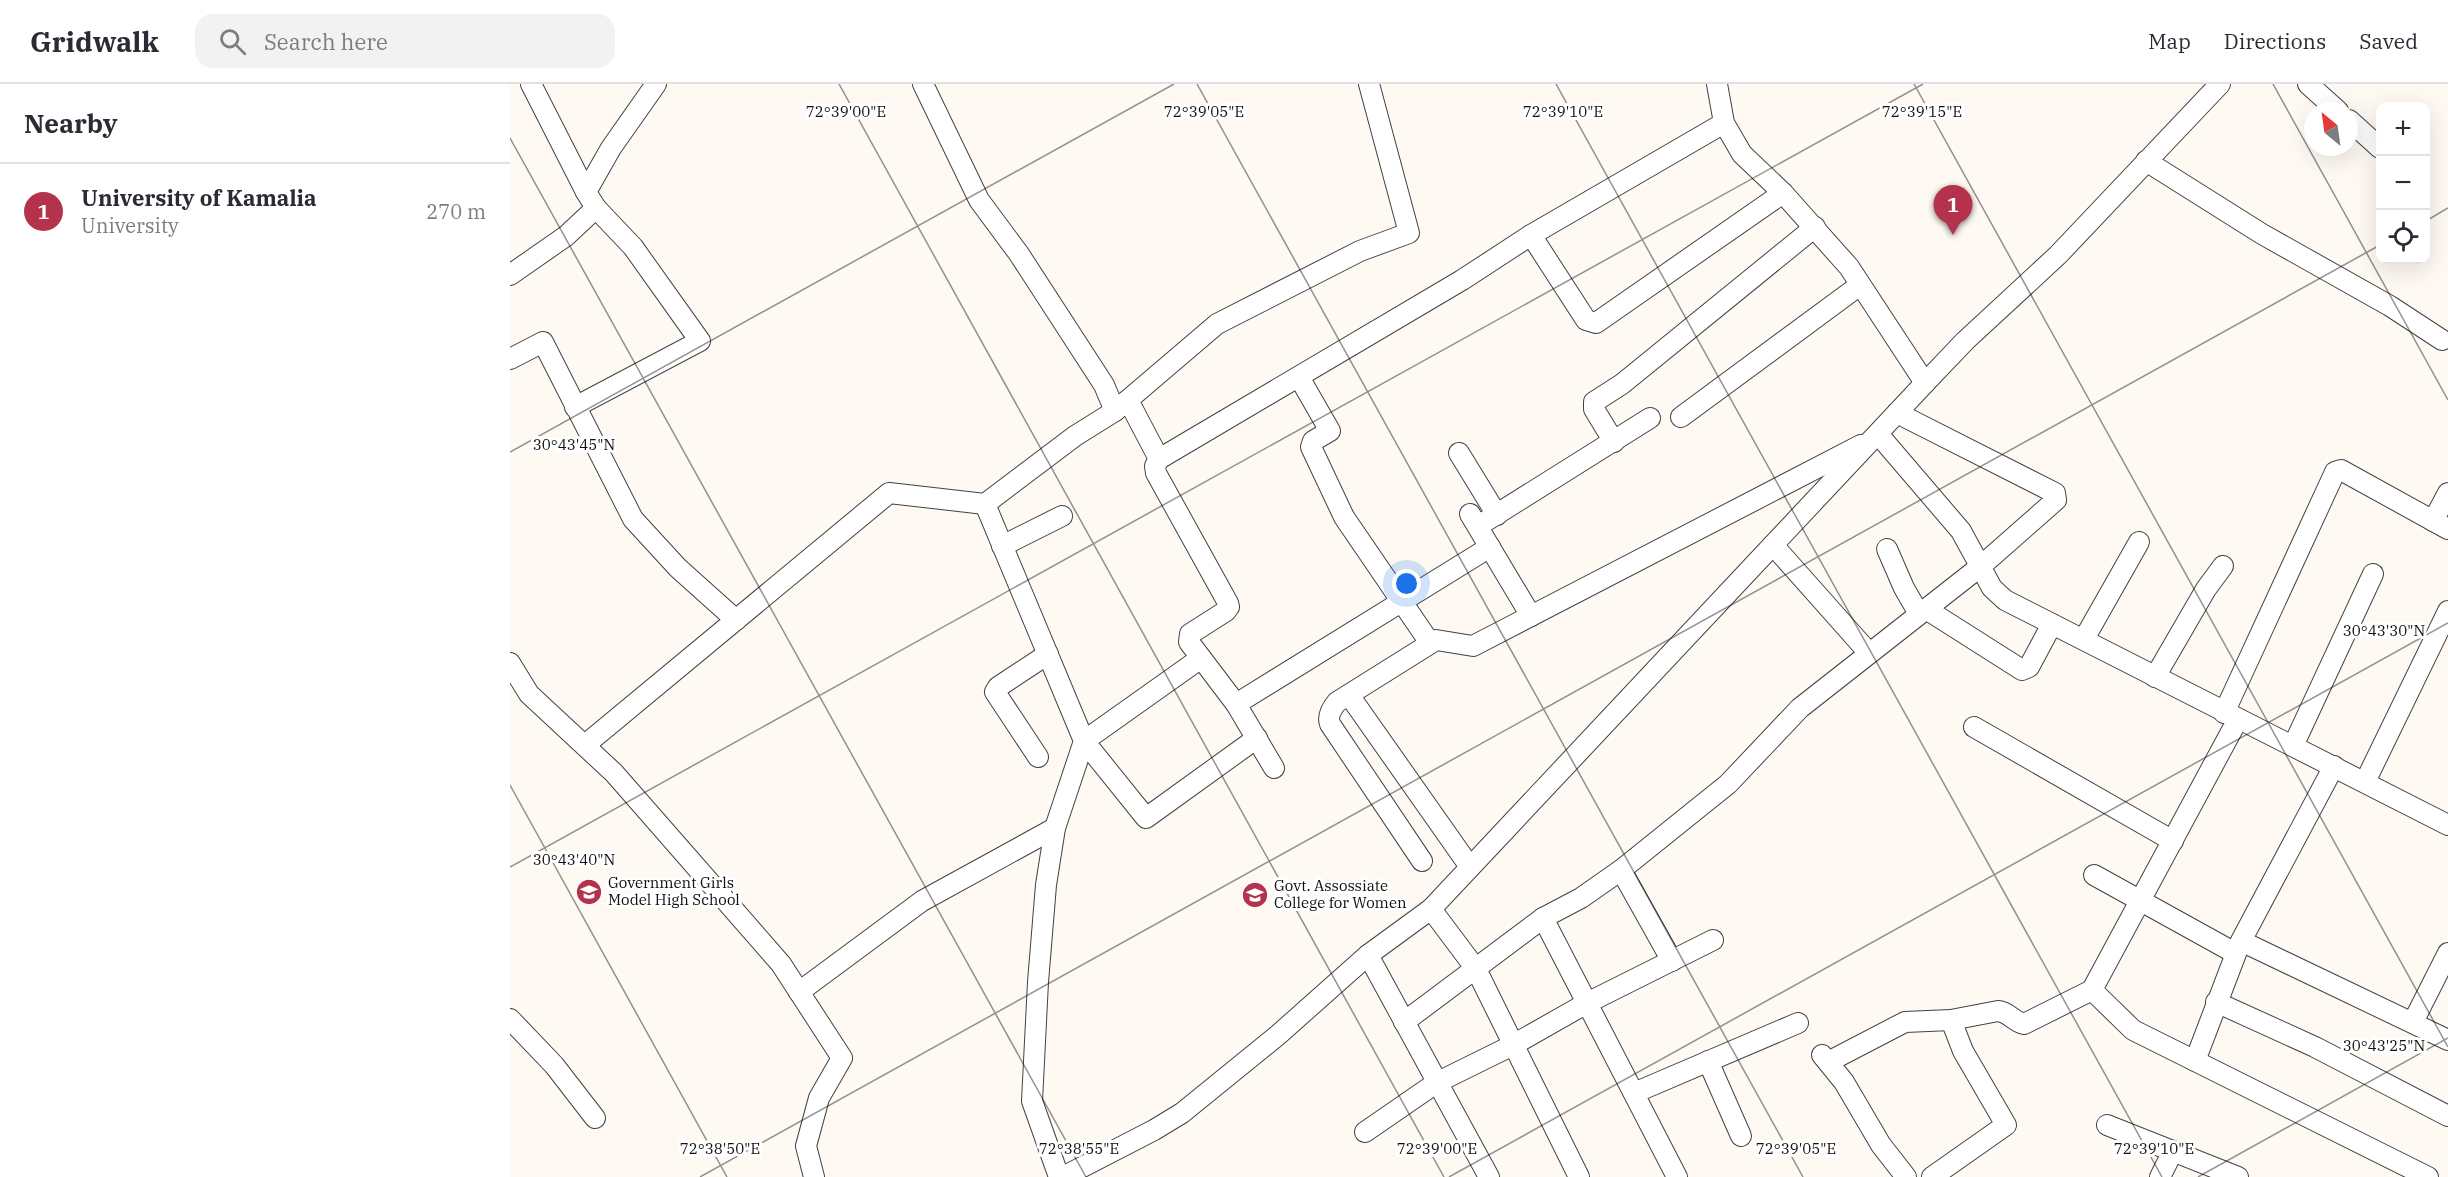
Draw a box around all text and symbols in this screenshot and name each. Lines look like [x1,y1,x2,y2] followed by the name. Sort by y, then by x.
[195,14,615,68] search box
[30,23,159,60] text: Gridwalk
[216,25,249,58] icon: search
[264,27,388,56] text: Search here
[2148,27,2191,55] text: Map
[2224,27,2326,55] text: Directions
[2359,27,2418,55] text: Saved
[806,102,886,121] text: 72°39'00"E
[1164,102,1244,121] text: 72°39'05"E
[1523,102,1603,121] text: 72°39'10"E
[1882,102,1962,121] text: 72°39'15"E
[2304,102,2358,156] north arrow
[2376,102,2430,264] map controls
[2376,102,2430,156] button: +
[24,106,118,140] text: Nearby
[2376,156,2430,210] button: −
[81,183,317,212] text: University of Kamalia
[1934,186,1972,235] pin: 1
[38,198,50,225] text: 1
[426,198,486,225] text: 270 m
[2376,210,2430,264] button: locate
[81,212,179,239] text: University
[533,435,615,454] text: 30°43'45"N
[1392,569,1421,598] your location
[2343,621,2425,640] text: 30°43'30"N
[533,850,615,869] text: 30°43'40"N
[608,873,740,909] place label: Government Girls Model High School
[1274,876,1407,912] place label: Govt. Assossiate College for Women
[574,877,604,907] school or university icon: Government Girls Model High School
[1240,880,1270,910] school or university icon: Govt. Assossiate College for Women
[2343,1036,2425,1055] text: 30°43'25"N
[680,1139,760,1158] text: 72°38'50"E
[1039,1139,1119,1158] text: 72°38'55"E
[1397,1139,1477,1158] text: 72°39'00"E
[1756,1139,1836,1158] text: 72°39'05"E
[2114,1139,2194,1158] text: 72°39'10"E

